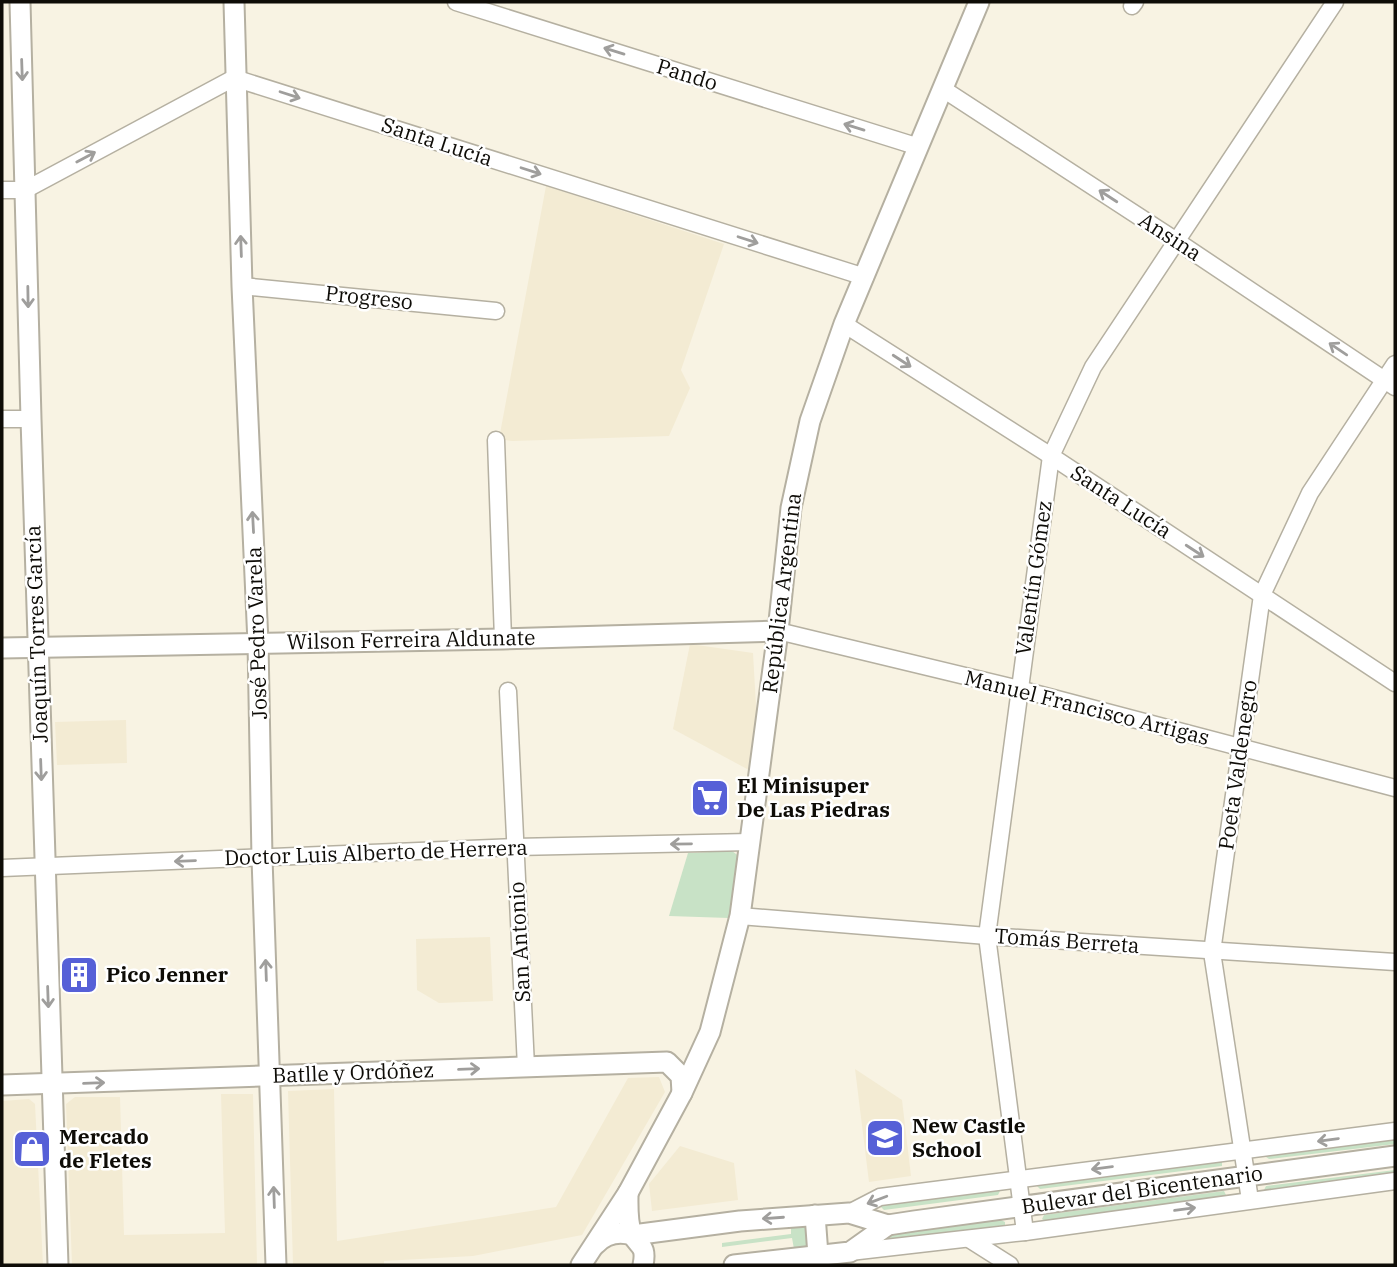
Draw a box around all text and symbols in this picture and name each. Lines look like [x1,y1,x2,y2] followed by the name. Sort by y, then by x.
[603,44,625,57] one-way arrow
[653,52,721,97] street label: Pando
[15,58,29,81] one-way arrow
[279,90,301,103] one-way arrow
[378,110,496,172] street label: Santa Lucía
[843,120,865,133] one-way arrow
[75,150,95,164] one-way arrow
[519,166,541,179] one-way arrow
[1099,189,1118,204] one-way arrow
[1134,205,1207,267] street label: Ansina
[234,234,247,257] one-way arrow
[736,235,758,247] one-way arrow
[324,278,414,316] street label: Progreso
[21,286,35,309] one-way arrow
[1329,342,1349,356] one-way arrow
[892,353,911,368] one-way arrow
[1066,458,1177,544] street label: Santa Lucía
[755,491,807,695] street label: República Argentina
[1008,499,1058,657] street label: Valentín Gómez
[246,511,259,534] one-way arrow
[18,525,54,743] street label: Joaquín Torres García
[1185,545,1205,559] one-way arrow
[239,546,273,720] street label: José Pedro Varela
[286,623,536,655] street label: Wilson Ferreira Aldunate
[962,663,1213,751] street label: Manuel Francisco Artigas
[1211,678,1263,852] street label: Poeta Valdenegro
[35,758,48,781] one-way arrow
[737,771,890,823] place label: El Minisuper De Las Piedras
[689,777,731,819] supermarket icon: El Minisuper De Las Piedras
[224,833,528,871] street label: Doctor Luis Alberto de Herrera
[670,837,693,850] one-way arrow
[173,855,196,868] one-way arrow
[502,881,536,1003] street label: San Antonio
[994,921,1141,959] street label: Tomás Berreta
[58,954,100,996] building icon: Pico Jenner
[259,958,272,981] one-way arrow
[106,960,229,988] place label: Pico Jenner
[42,985,55,1008] one-way arrow
[272,1055,434,1089] street label: Batlle y Ordóñez
[457,1062,480,1075] one-way arrow
[83,1076,106,1089] one-way arrow
[912,1111,1026,1163] place label: New Castle School
[864,1117,906,1159] school or university icon: New Castle School
[59,1122,152,1174] place label: Mercado de Fletes
[11,1128,53,1170] shop icon: Mercado de Fletes
[1317,1134,1339,1147] one-way arrow
[1019,1158,1264,1220] street label: Bulevar del Bicentenario
[1091,1162,1114,1175] one-way arrow
[267,1186,280,1209] one-way arrow
[867,1195,888,1208] one-way arrow
[1173,1202,1195,1215] one-way arrow
[762,1212,785,1225] one-way arrow

